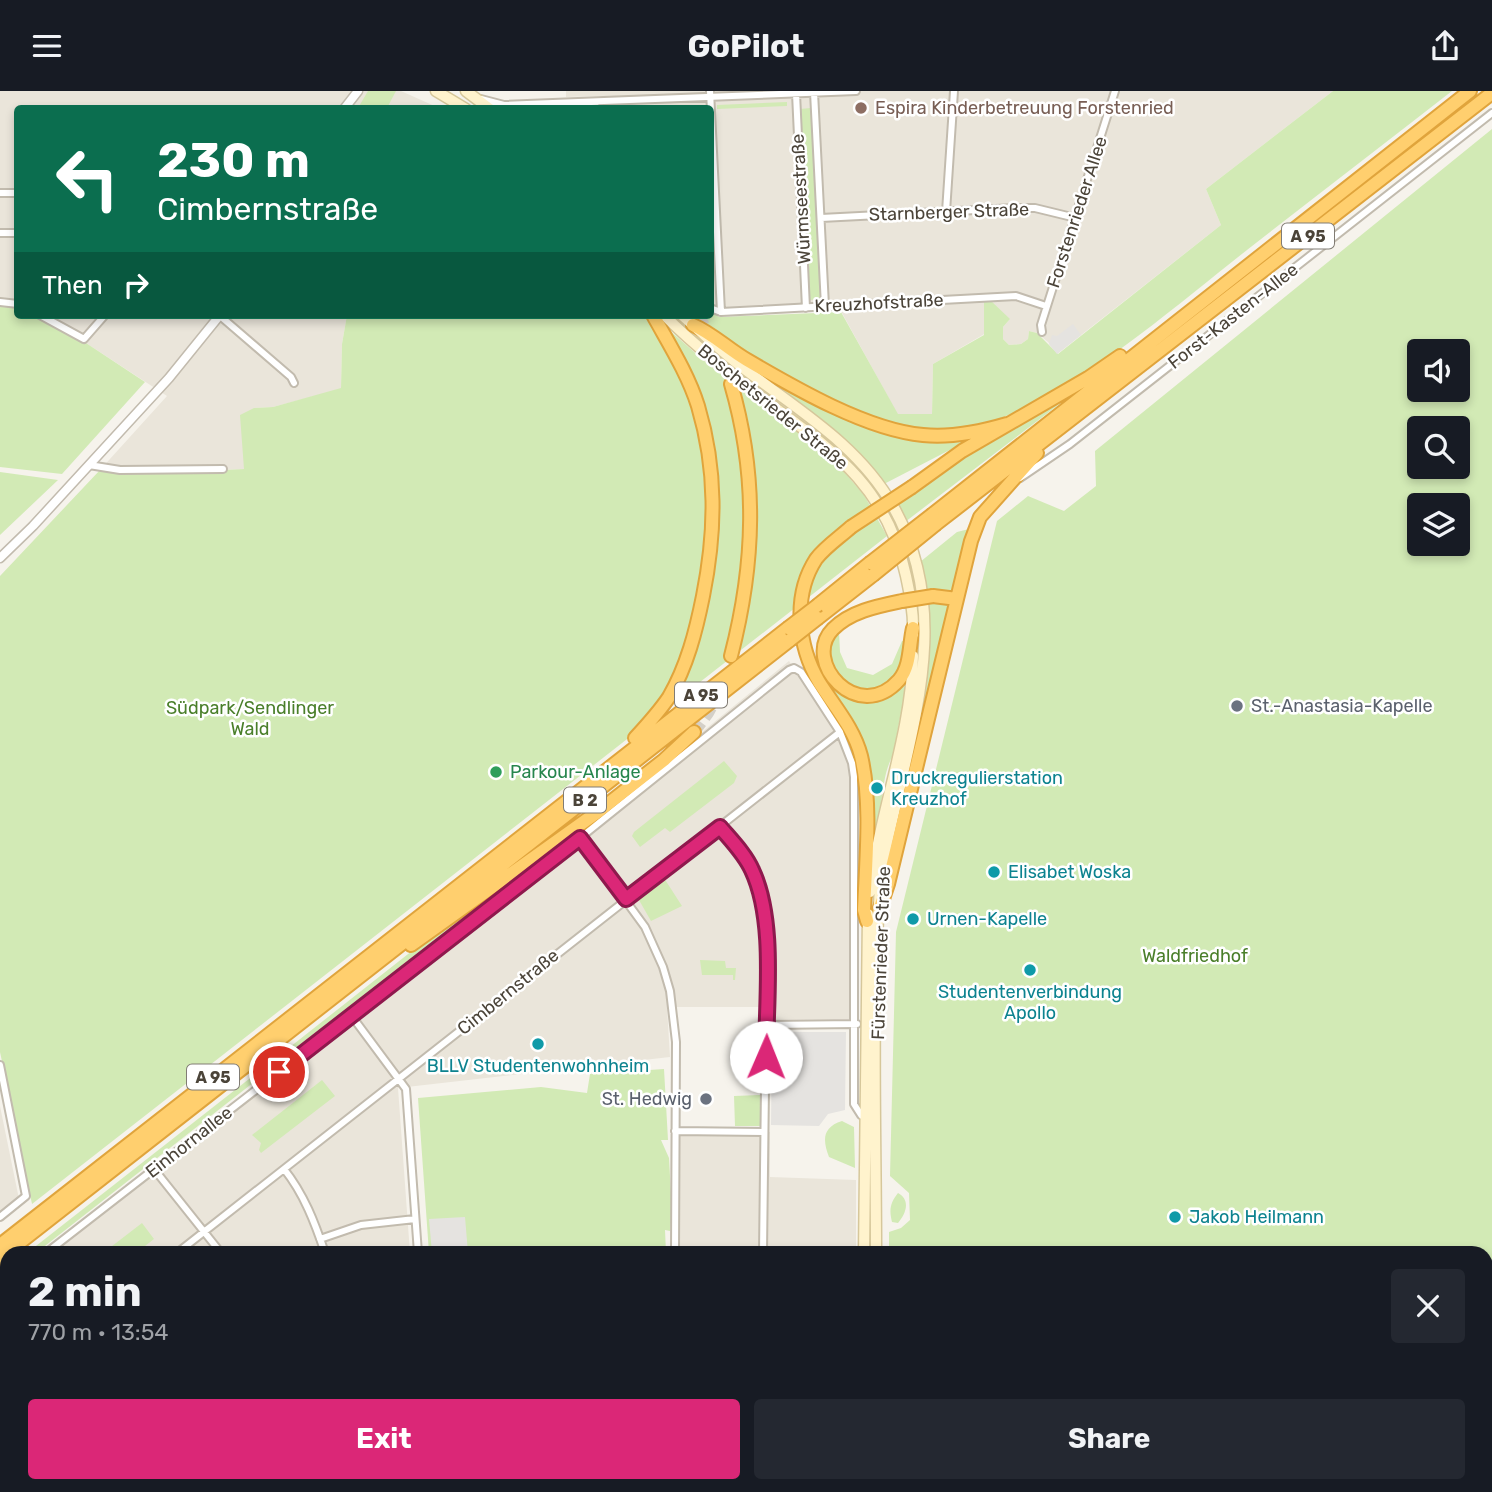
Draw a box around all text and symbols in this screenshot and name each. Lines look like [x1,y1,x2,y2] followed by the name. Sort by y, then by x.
[28,27,66,65] icon: menu
[688,27,804,65] text: GoPilot
[1426,27,1464,65] icon: share
[875,97,1174,119] place label: Espira Kinderbetreuung Forstenried
[853,100,869,116] marker: Espira Kinderbetreuung Forstenried
[157,131,310,189] text: 230 m
[42,133,133,224] icon: left
[787,133,815,265] street label: Würmseestraße
[1042,133,1112,291] street label: Forstenrieder Allee
[157,190,378,228] text: Cimbernstraße
[868,198,1030,226] street label: Starnberger Straße
[1282,223,1334,249] road number: A 95
[1164,258,1302,374] street label: Forst-Kasten-Allee
[117,266,155,304] icon: right
[42,270,103,301] text: Then
[814,289,944,317] street label: Kreuzhofstraße
[1407,339,1470,556] map controls
[1407,339,1470,402] button: sound
[693,340,853,474] street label: Boschetsrieder Straße
[1407,416,1470,479] button: search
[1407,493,1470,556] button: layers
[675,683,727,708] road number: A 95
[1251,695,1433,717] place label: St.-Anastasia-Kapelle
[166,697,334,740] park label: Südpark/Sendlinger Wald
[1229,698,1245,714] marker: St.-Anastasia-Kapelle
[510,761,641,783] place label: Parkour-Anlage
[488,764,504,780] marker: Parkour-Anlage
[891,767,1063,810] place label: Druckregulierstation Kreuzhof
[869,780,885,796] marker: Druckregulierstation Kreuzhof
[564,787,606,813] road number: B 2
[1008,861,1131,883] place label: Elisabet Woska
[986,864,1002,880] marker: Elisabet Woska
[867,866,895,1040] street label: Fürstenrieder Straße
[927,908,1047,930] place label: Urnen-Kapelle
[905,911,921,927] marker: Urnen-Kapelle
[453,944,563,1040] street label: Cimbernstraße
[1142,945,1248,967] park label: Waldfriedhof
[1022,962,1038,978] marker: Studentenverbindung Apollo
[938,981,1122,1024] place label: Studentenverbindung Apollo
[729,1020,803,1094] position arrow
[530,1036,546,1052] marker: BLLV Studentenwohnheim
[249,1042,309,1102] pin
[260,1053,298,1091] icon: arrive
[427,1055,649,1077] place label: BLLV Studentenwohnheim
[187,1065,239,1089] road number: A 95
[602,1088,692,1110] place label: St. Hedwig
[698,1091,714,1107] marker: St. Hedwig
[141,1101,237,1183] street label: Einhornallee
[1189,1206,1324,1228] place label: Jakob Heilmann
[1167,1209,1183,1225] marker: Jakob Heilmann
[28,1267,142,1317] text: 2 min
[1391,1269,1465,1343] button: close
[28,1318,169,1346] text: 770 m · 13:54
[28,1399,740,1479] button: Exit
[754,1399,1465,1479] button: Share

